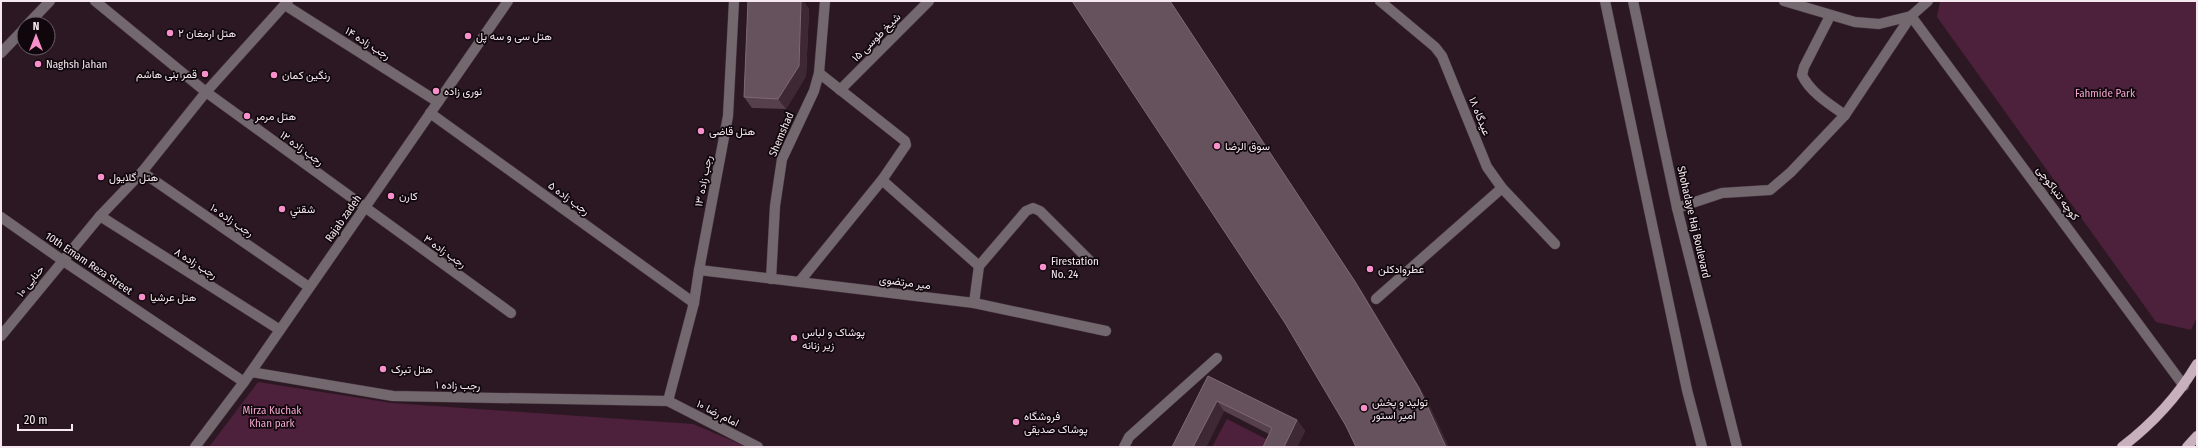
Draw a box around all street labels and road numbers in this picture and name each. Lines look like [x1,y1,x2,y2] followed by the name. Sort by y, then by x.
[849,10,904,65] street label: ۱۵ شیخ طوسی
[343,24,393,63] street label: رجب زاده ۱۴
[1466,95,1493,138] street label: عیدگاه ۱۸
[766,110,797,158] street label: Shemshad
[277,128,326,169] street label: رجب زاده ۱۲
[692,154,715,208] street label: رجب زاده ۱۳
[2033,164,2082,224] street label: کوچه تنباکوچی
[1674,165,1713,280] street label: Shohadaye Haj Boulevard
[545,179,592,218] street label: رجب زاده ۵
[322,192,364,244] street label: Rajab zadeh
[208,201,256,240] street label: رجب زاده ۱۰
[43,229,135,298] street label: 10th Emam Reza Street
[421,232,469,271] street label: رجب زاده ۳
[172,245,220,282] street label: رجب زاده ۸
[14,263,47,300] street label: حنایی ۱۰
[878,273,932,292] street label: میر مرتضوی
[435,379,481,392] street label: رجب زاده ۱
[694,397,741,431] street label: امام رضا ۱۰

